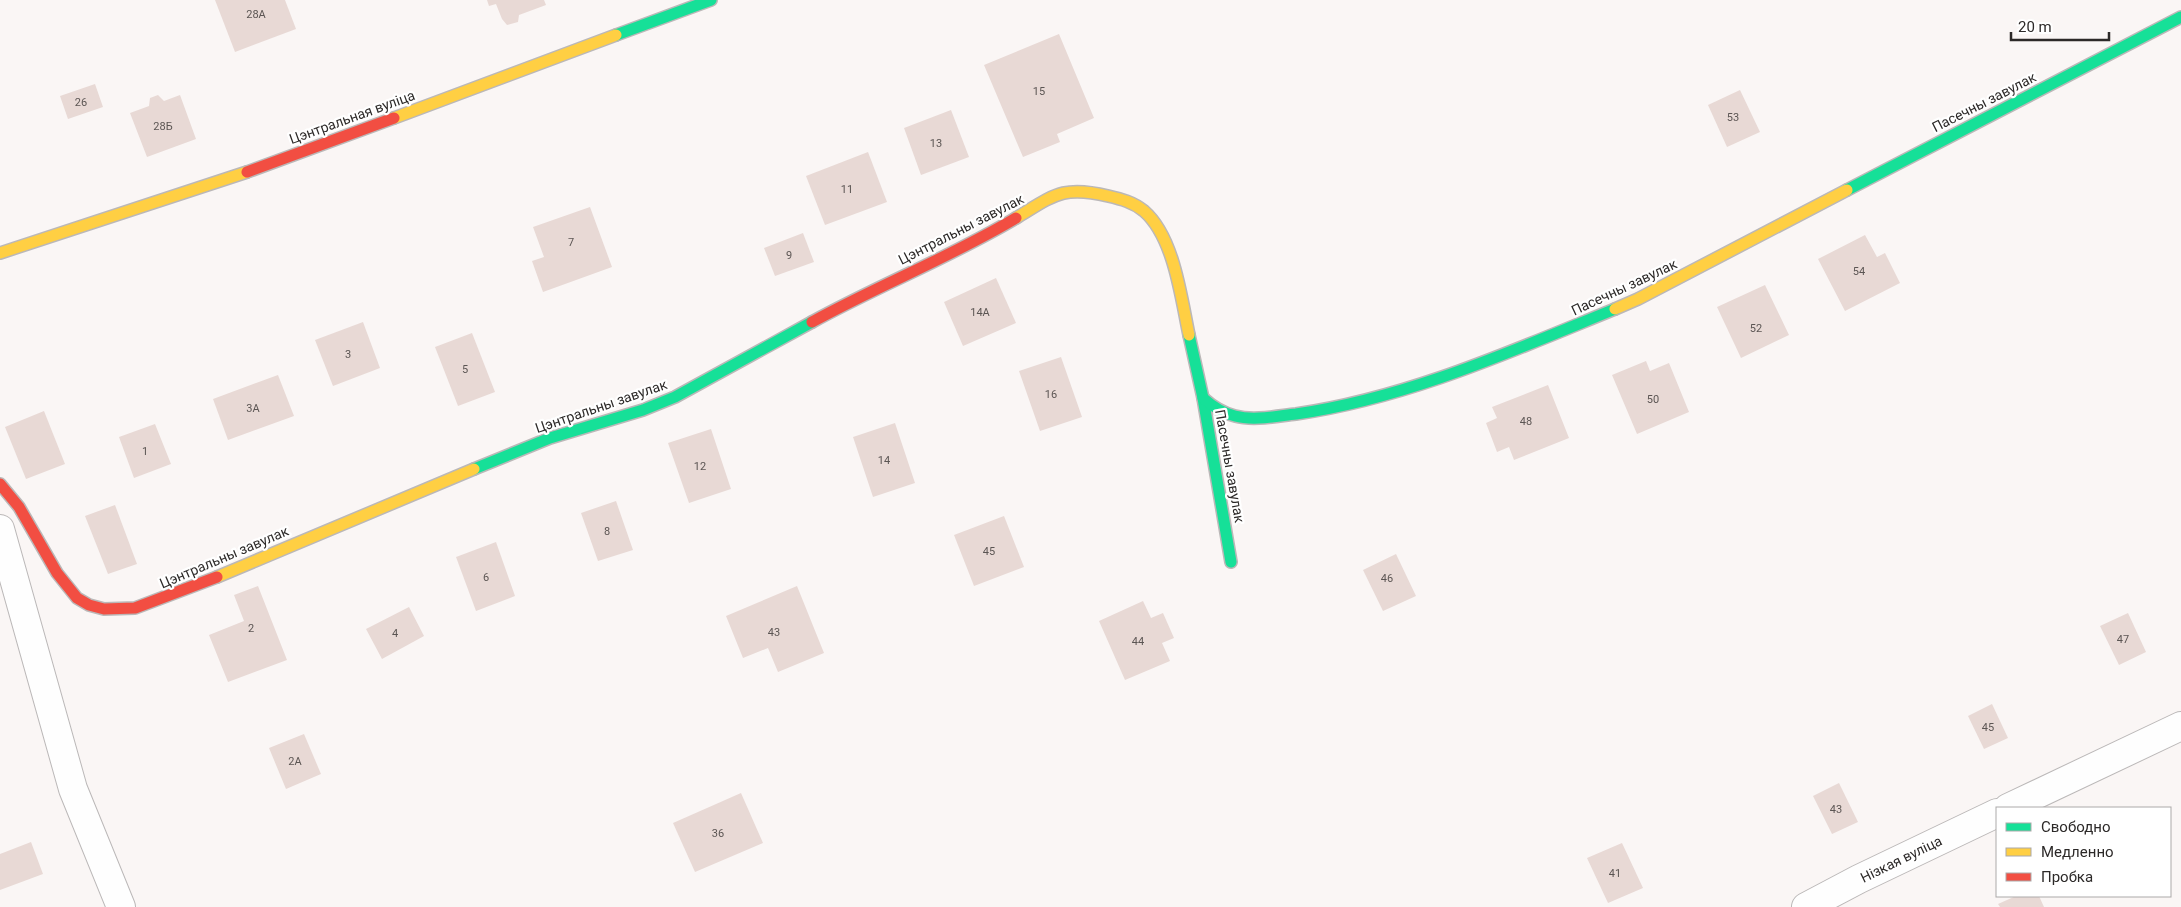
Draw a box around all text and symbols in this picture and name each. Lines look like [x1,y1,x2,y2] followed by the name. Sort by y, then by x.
[246,8,267,21] house number: 28А
[2011,10,2108,42] scale bar
[2018,18,2052,36] text: 20 m
[1929,69,2039,135] street label: Пасечны завулак
[1033,85,1045,98] house number: 15
[287,87,417,147] street label: Цэнтральная вуліца
[75,96,87,109] house number: 26
[1727,111,1739,124] house number: 53
[153,120,173,133] house number: 28Б
[930,137,942,150] house number: 13
[841,183,853,196] house number: 11
[896,190,1027,268] street label: Цэнтральны завулак
[568,236,574,249] house number: 7
[786,249,792,262] house number: 9
[1569,255,1680,318] street label: Пасечны завулак
[1853,265,1865,278] house number: 54
[970,306,991,319] house number: 14А
[1750,322,1762,335] house number: 52
[345,348,351,361] house number: 3
[462,363,468,376] house number: 5
[533,376,669,436] street label: Цэнтральны завулак
[1045,388,1057,401] house number: 16
[1647,393,1659,406] house number: 50
[246,402,261,415] house number: 3А
[1212,408,1248,524] street label: Пасечны завулак
[1520,415,1532,428] house number: 48
[142,445,148,458] house number: 1
[878,454,890,467] house number: 14
[694,460,706,473] house number: 12
[157,522,291,591] street label: Цэнтральны завулак
[604,525,610,538] house number: 8
[983,545,995,558] house number: 45
[483,571,489,584] house number: 6
[1381,572,1393,585] house number: 46
[248,622,254,635] house number: 2
[768,626,780,639] house number: 43
[392,627,398,640] house number: 4
[2117,633,2129,646] house number: 47
[1132,635,1144,648] house number: 44
[1982,721,1994,734] house number: 45
[288,755,303,768] house number: 2А
[1830,803,1842,816] house number: 43
[1996,807,2171,897] legend
[2041,818,2110,836] text: Свободно
[712,827,724,840] house number: 36
[1858,832,1944,886] street label: Нізкая вуліца
[2041,843,2114,861] text: Медленно
[1609,867,1621,880] house number: 41
[2041,868,2093,886] text: Пробка

